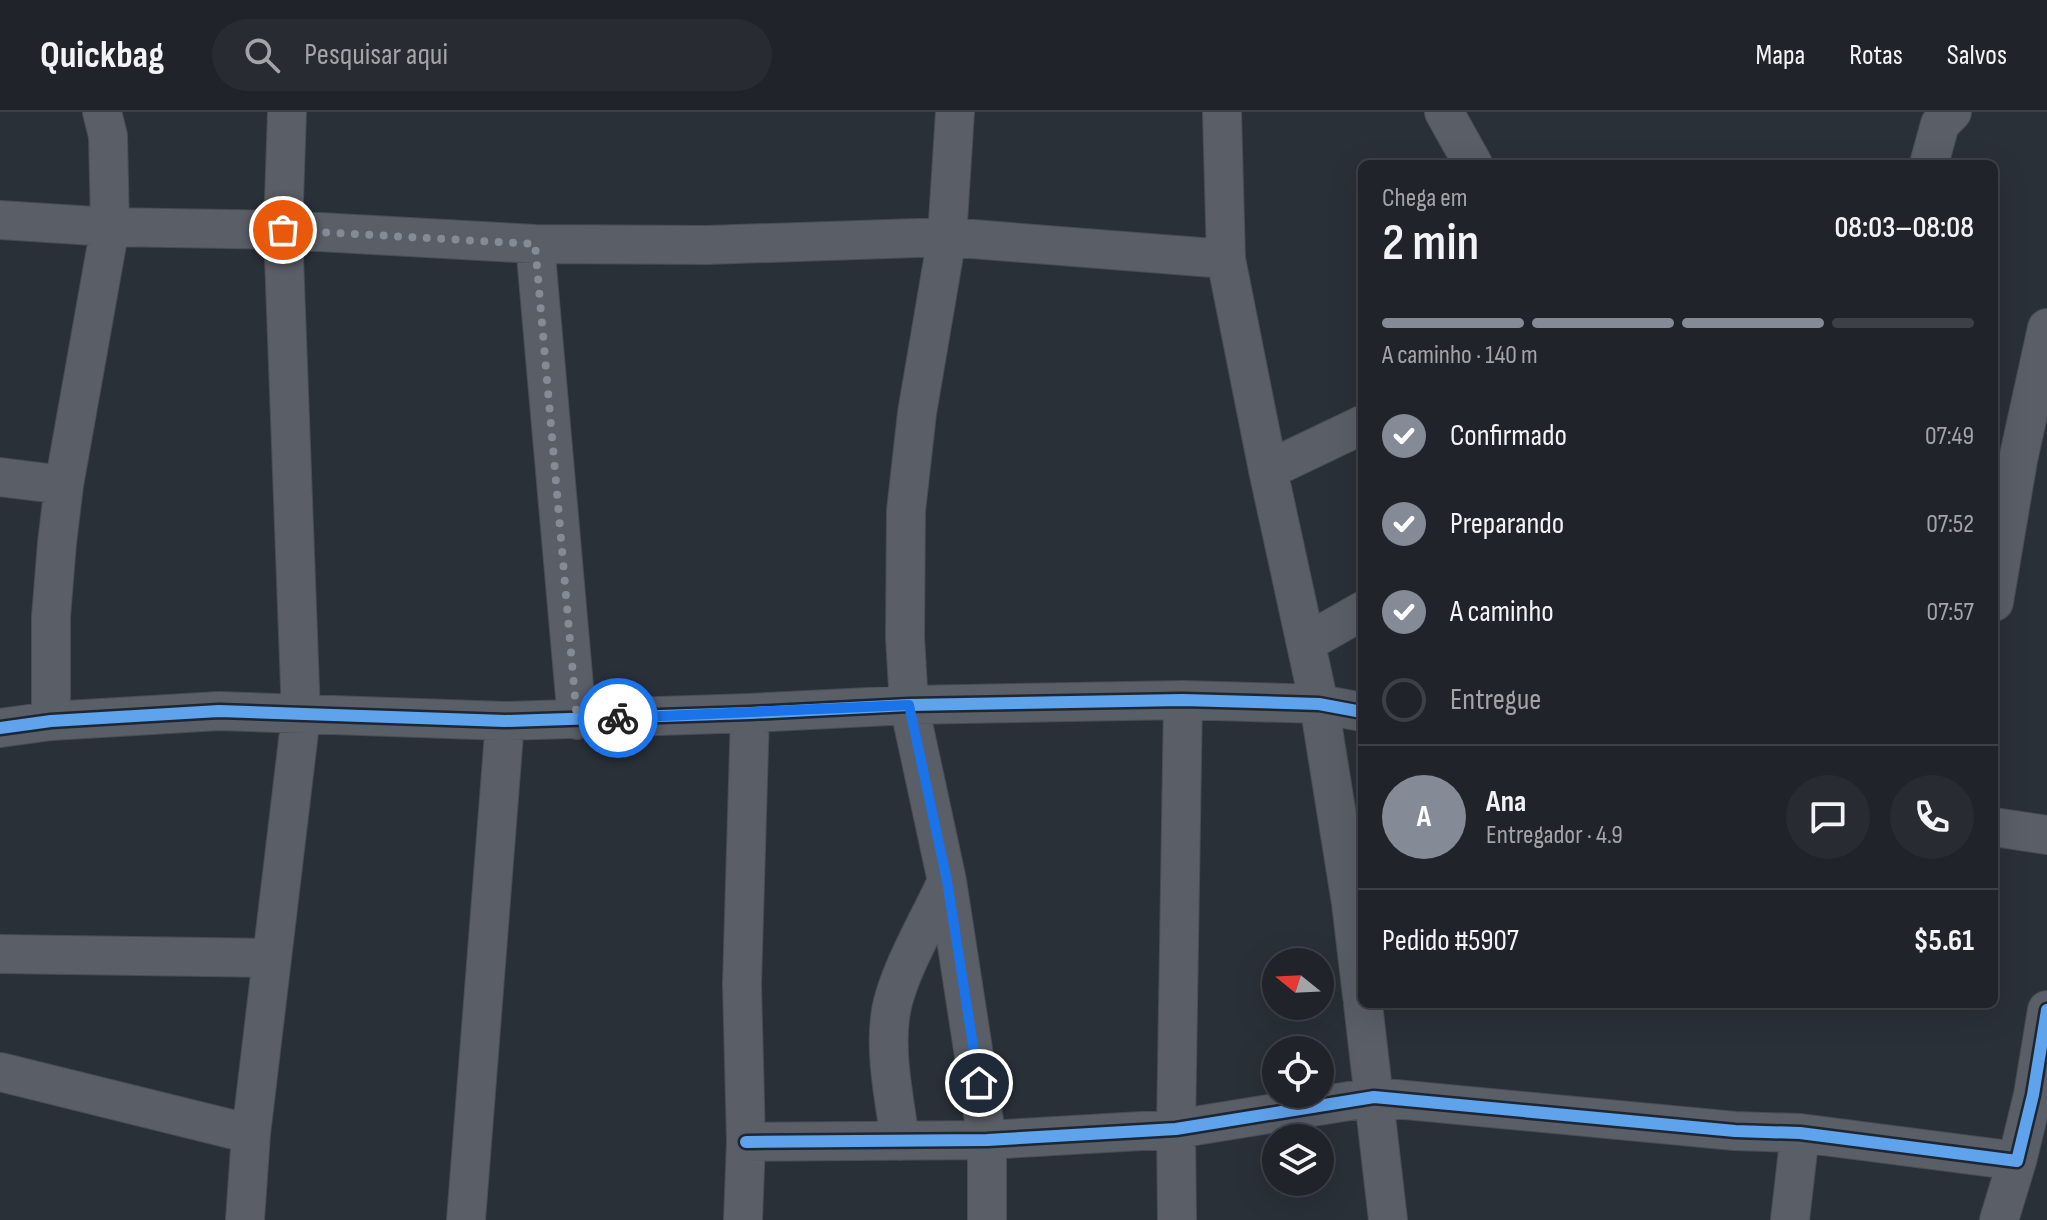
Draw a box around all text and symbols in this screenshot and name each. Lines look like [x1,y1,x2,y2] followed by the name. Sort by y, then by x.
[212,19,772,91] search box
[40,33,164,78] text: Quickbag
[240,33,284,77] icon: search
[304,37,448,73] text: Pesquisar aqui
[1756,39,1805,72] text: Mapa
[1849,39,1903,72] text: Rotas
[1947,39,2007,72] text: Salvos
[1382,183,1468,214] text: Chega em
[249,196,317,264] pin
[261,208,305,252] icon: bag
[1834,210,1974,246] text: 08:03–08:08
[1382,212,1479,275] text: 2 min
[1382,340,1538,371] text: A caminho · 140 m
[1382,414,1426,458] icon: check
[1450,418,1567,454] text: Confirmado
[1925,421,1974,452] text: 07:49
[1382,502,1426,546] icon: check
[1450,506,1564,542] text: Preparando
[1926,509,1974,540] text: 07:52
[1382,590,1426,634] icon: check
[1450,594,1554,630] text: A caminho
[1927,597,1974,628] text: 07:57
[578,678,658,758] courier
[1450,682,1541,718] text: Entregue
[596,696,640,740] icon: bike
[1786,775,1870,859] button: chat
[1890,775,1974,859] button: phone
[1486,784,1526,820] text: Ana
[1417,799,1431,835] text: A
[1486,820,1623,851] text: Entregador · 4.9
[1382,923,1519,959] text: Pedido #5907
[1913,923,1974,959] text: $5.61
[1262,948,1334,1020] north arrow
[1262,948,1334,1196] map controls
[1262,1036,1334,1108] button: locate
[945,1049,1013,1117] pin
[957,1061,1001,1105] icon: home
[1262,1124,1334,1196] button: layers

